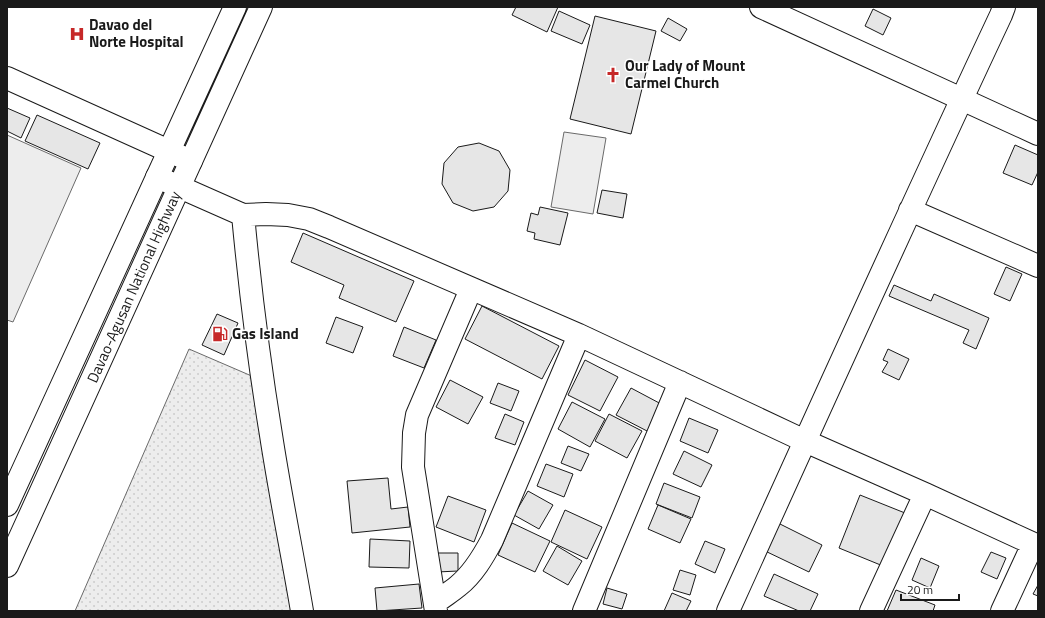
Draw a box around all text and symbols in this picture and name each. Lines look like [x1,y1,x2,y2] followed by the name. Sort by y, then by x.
[89,13,184,53] place label: Davao del Norte Hospital
[68,25,86,43] hospital icon: Davao del Norte Hospital
[625,54,746,94] place label: Our Lady of Mount Carmel Church
[604,66,622,84] church icon: Our Lady of Mount Carmel Church
[81,187,186,386] street label: Davao-Agusan National Highway
[232,322,299,345] place label: Gas Island
[211,325,229,343] fuel station icon: Gas Island
[901,576,959,602] scale bar
[907,580,933,599] text: 20 m

